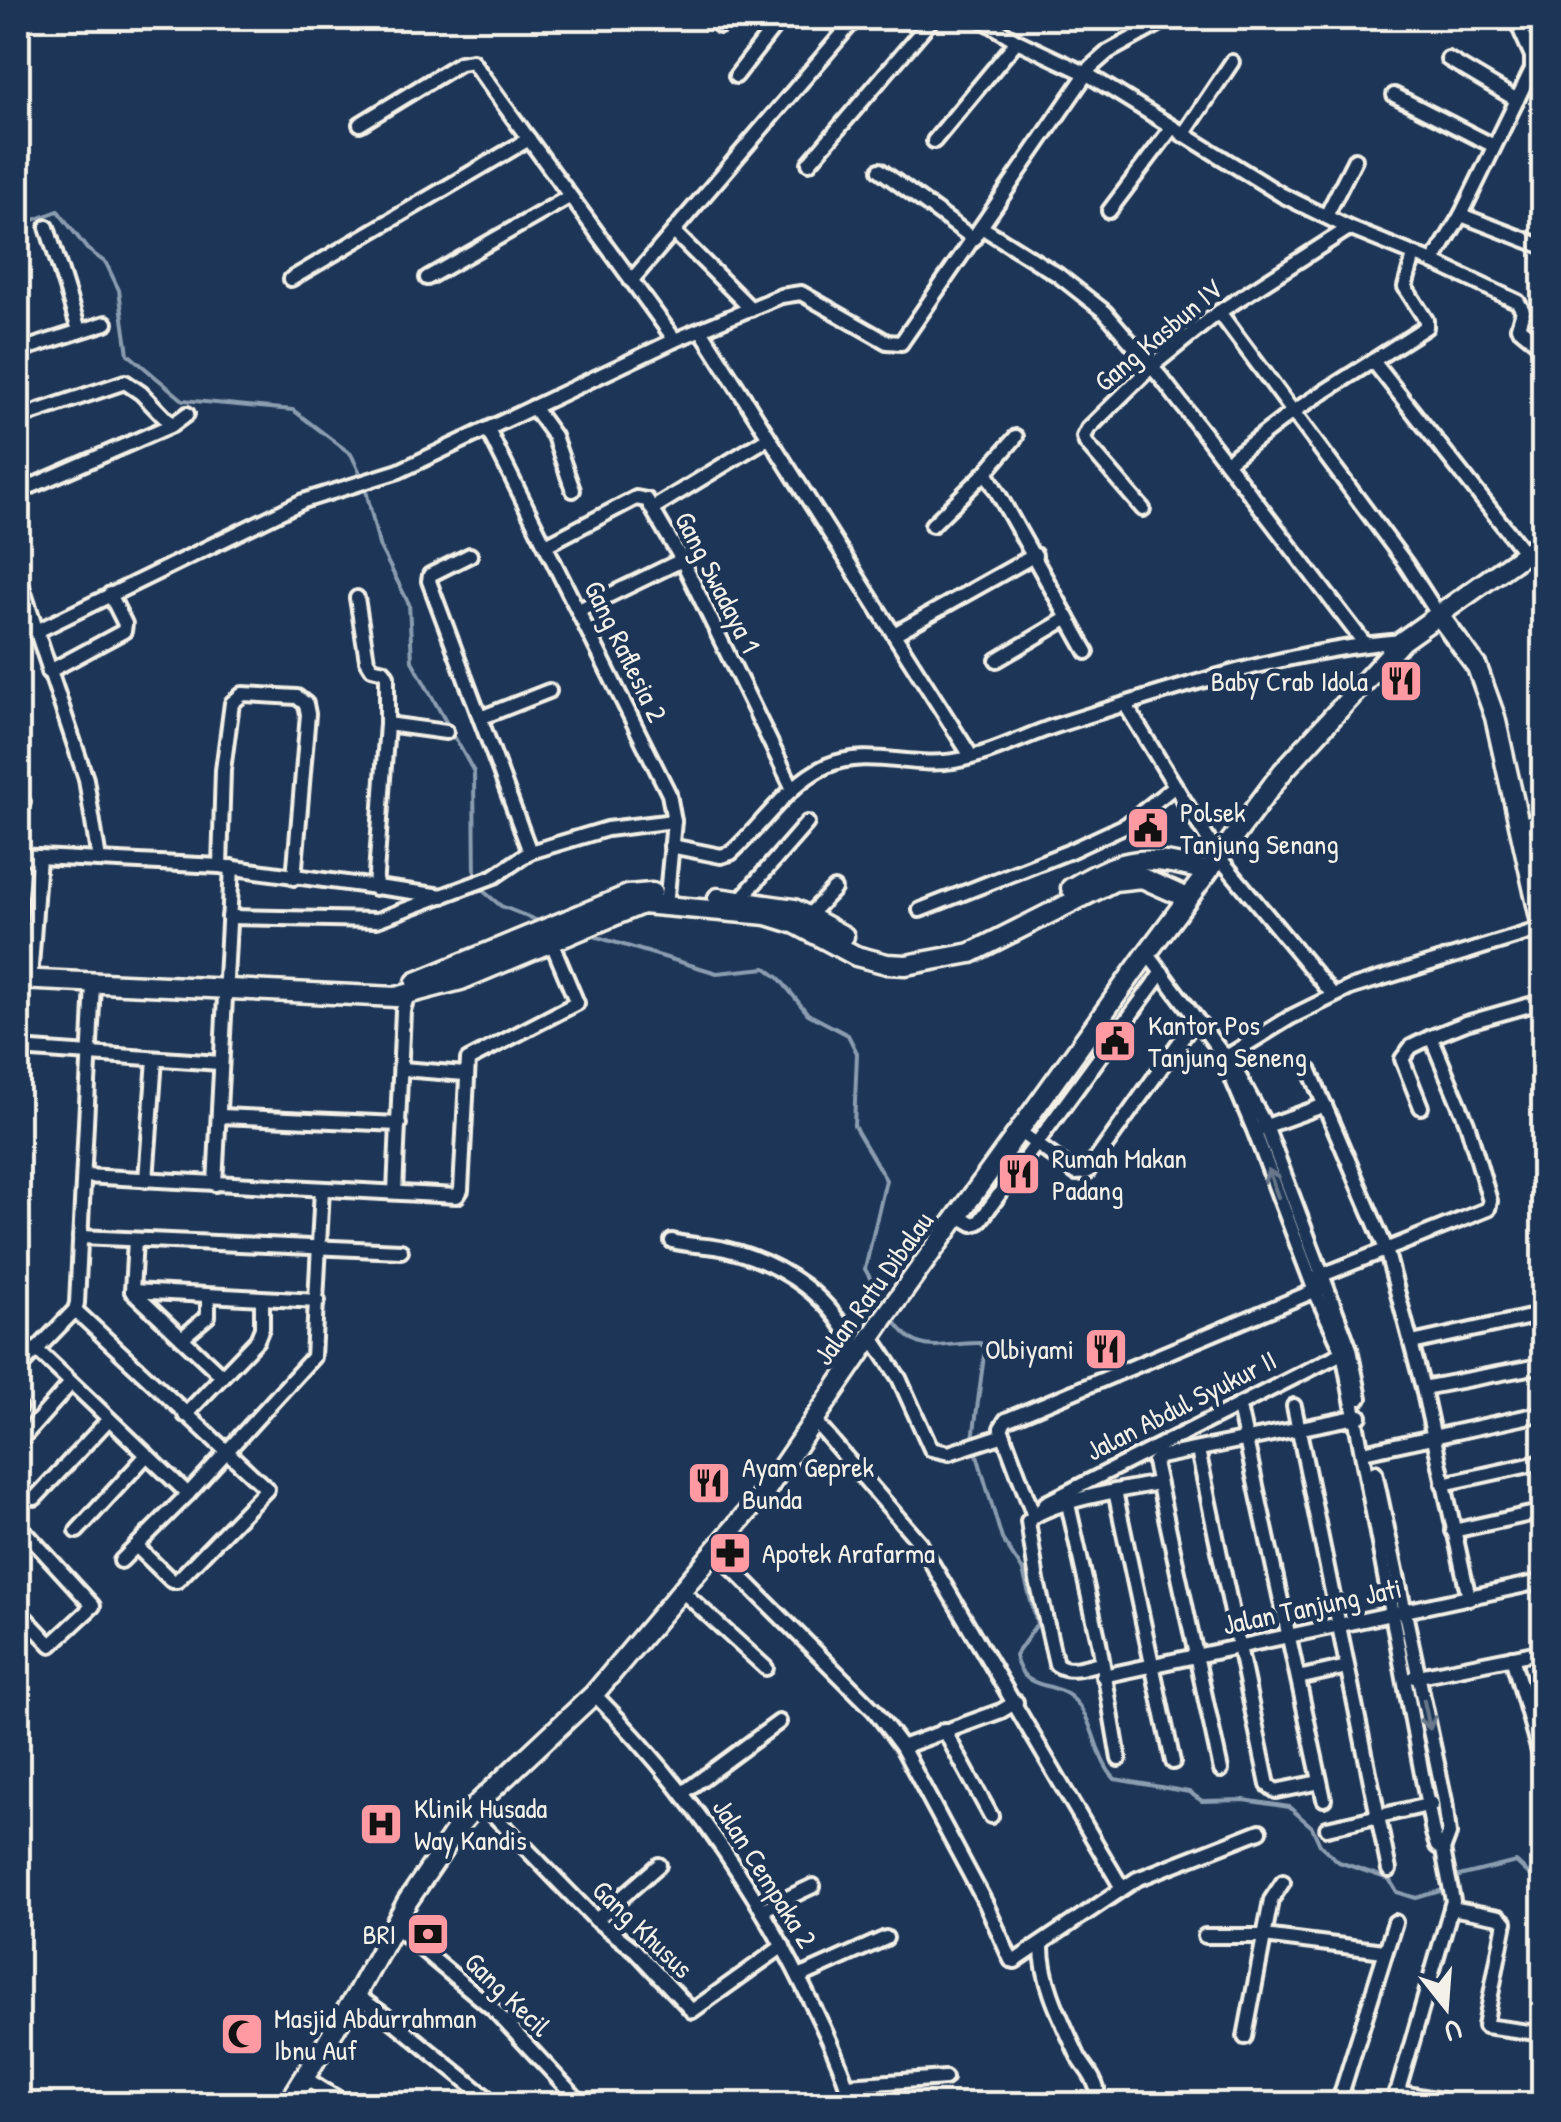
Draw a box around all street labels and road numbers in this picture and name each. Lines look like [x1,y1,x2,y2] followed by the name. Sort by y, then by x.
[1086,270,1230,400] street label: Gang Kasbun IV
[666,505,770,659] street label: Gang Swadaya 1
[575,574,677,728] street label: Gang Raflesia 2
[804,1203,942,1373] street label: Jalan Ratu Dibalau
[1079,1341,1283,1469] street label: Jalan Abdul Syukur II
[1219,1568,1405,1644] street label: Jalan Tanjung Jati
[704,1791,826,1955] street label: Jalan Cempaka 2
[584,1871,702,1987] street label: Gang Khusus
[457,1943,560,2045] street label: Gang Kecil

